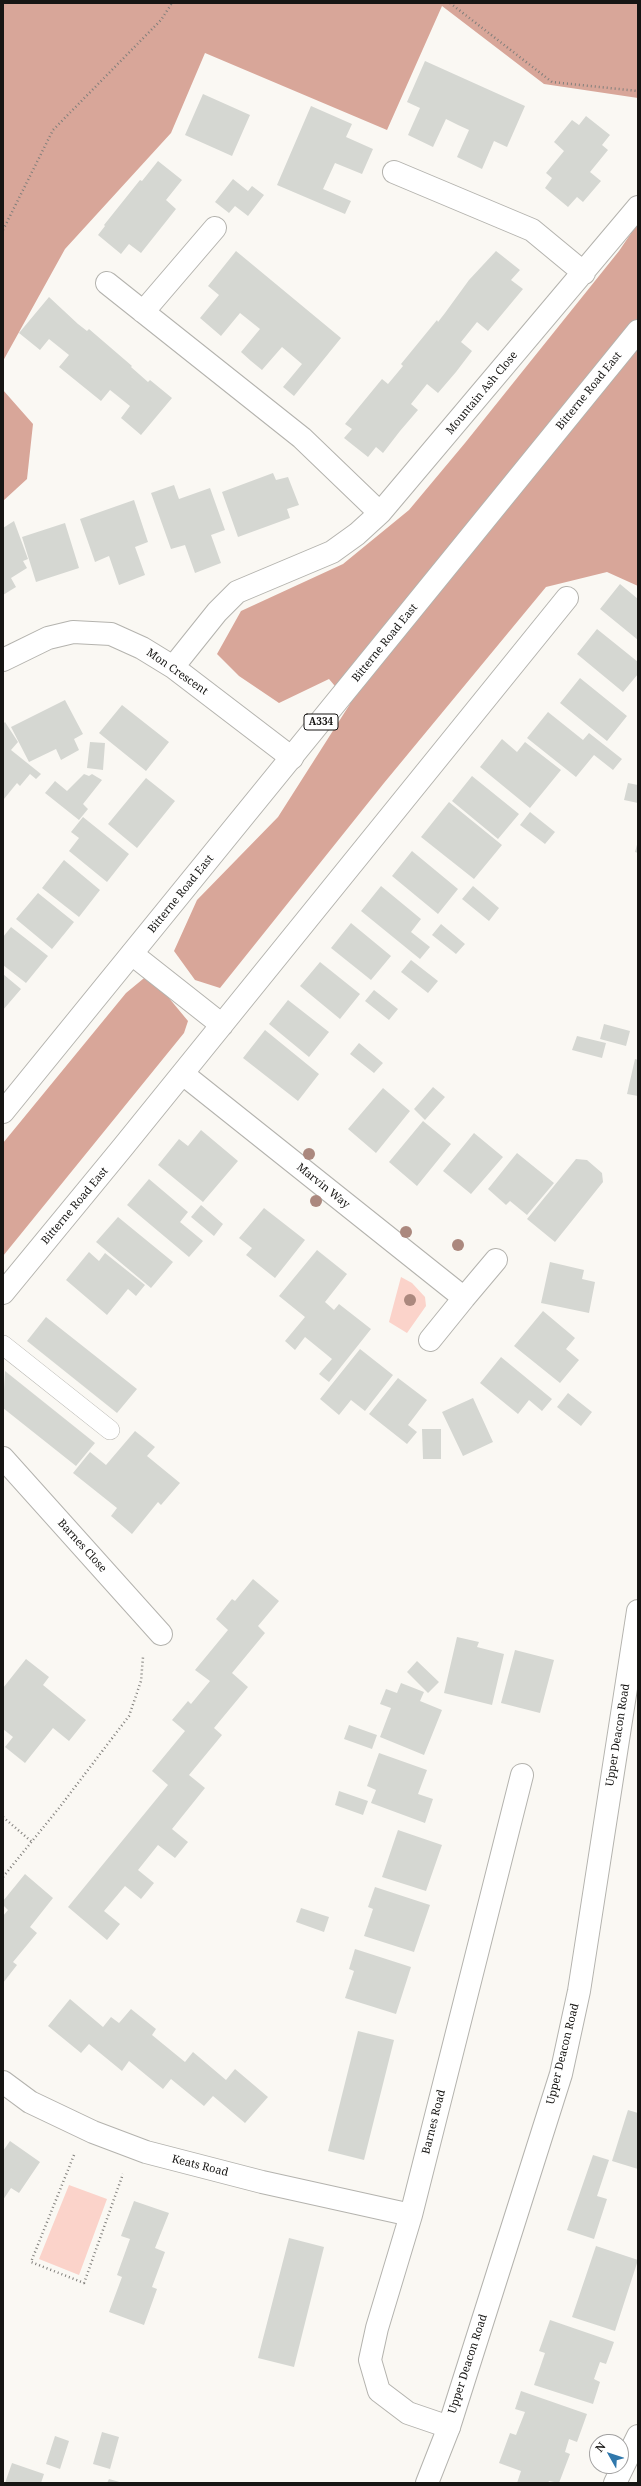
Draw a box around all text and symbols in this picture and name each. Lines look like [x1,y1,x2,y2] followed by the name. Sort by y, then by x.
[443,349,521,437] street label: Mountain Ash Close
[553,349,625,433] street label: Bitterne Road East
[349,601,421,685] street label: Bitterne Road East
[144,646,210,698] street label: Mon Crescent
[304,714,338,730] road number: A334
[145,852,217,936] street label: Bitterne Road East
[294,1161,352,1211] street label: Marvin Way
[39,1165,111,1247] street label: Bitterne Road East
[55,1517,109,1575] street label: Barnes Close
[603,1683,633,1787] street label: Upper Deacon Road
[544,2002,582,2106] street label: Upper Deacon Road
[420,2088,448,2156] street label: Barnes Road
[170,2153,230,2179] street label: Keats Road
[446,2313,490,2415] street label: Upper Deacon Road
[589,2434,629,2474] north arrow
[592,2439,609,2455] text: N

